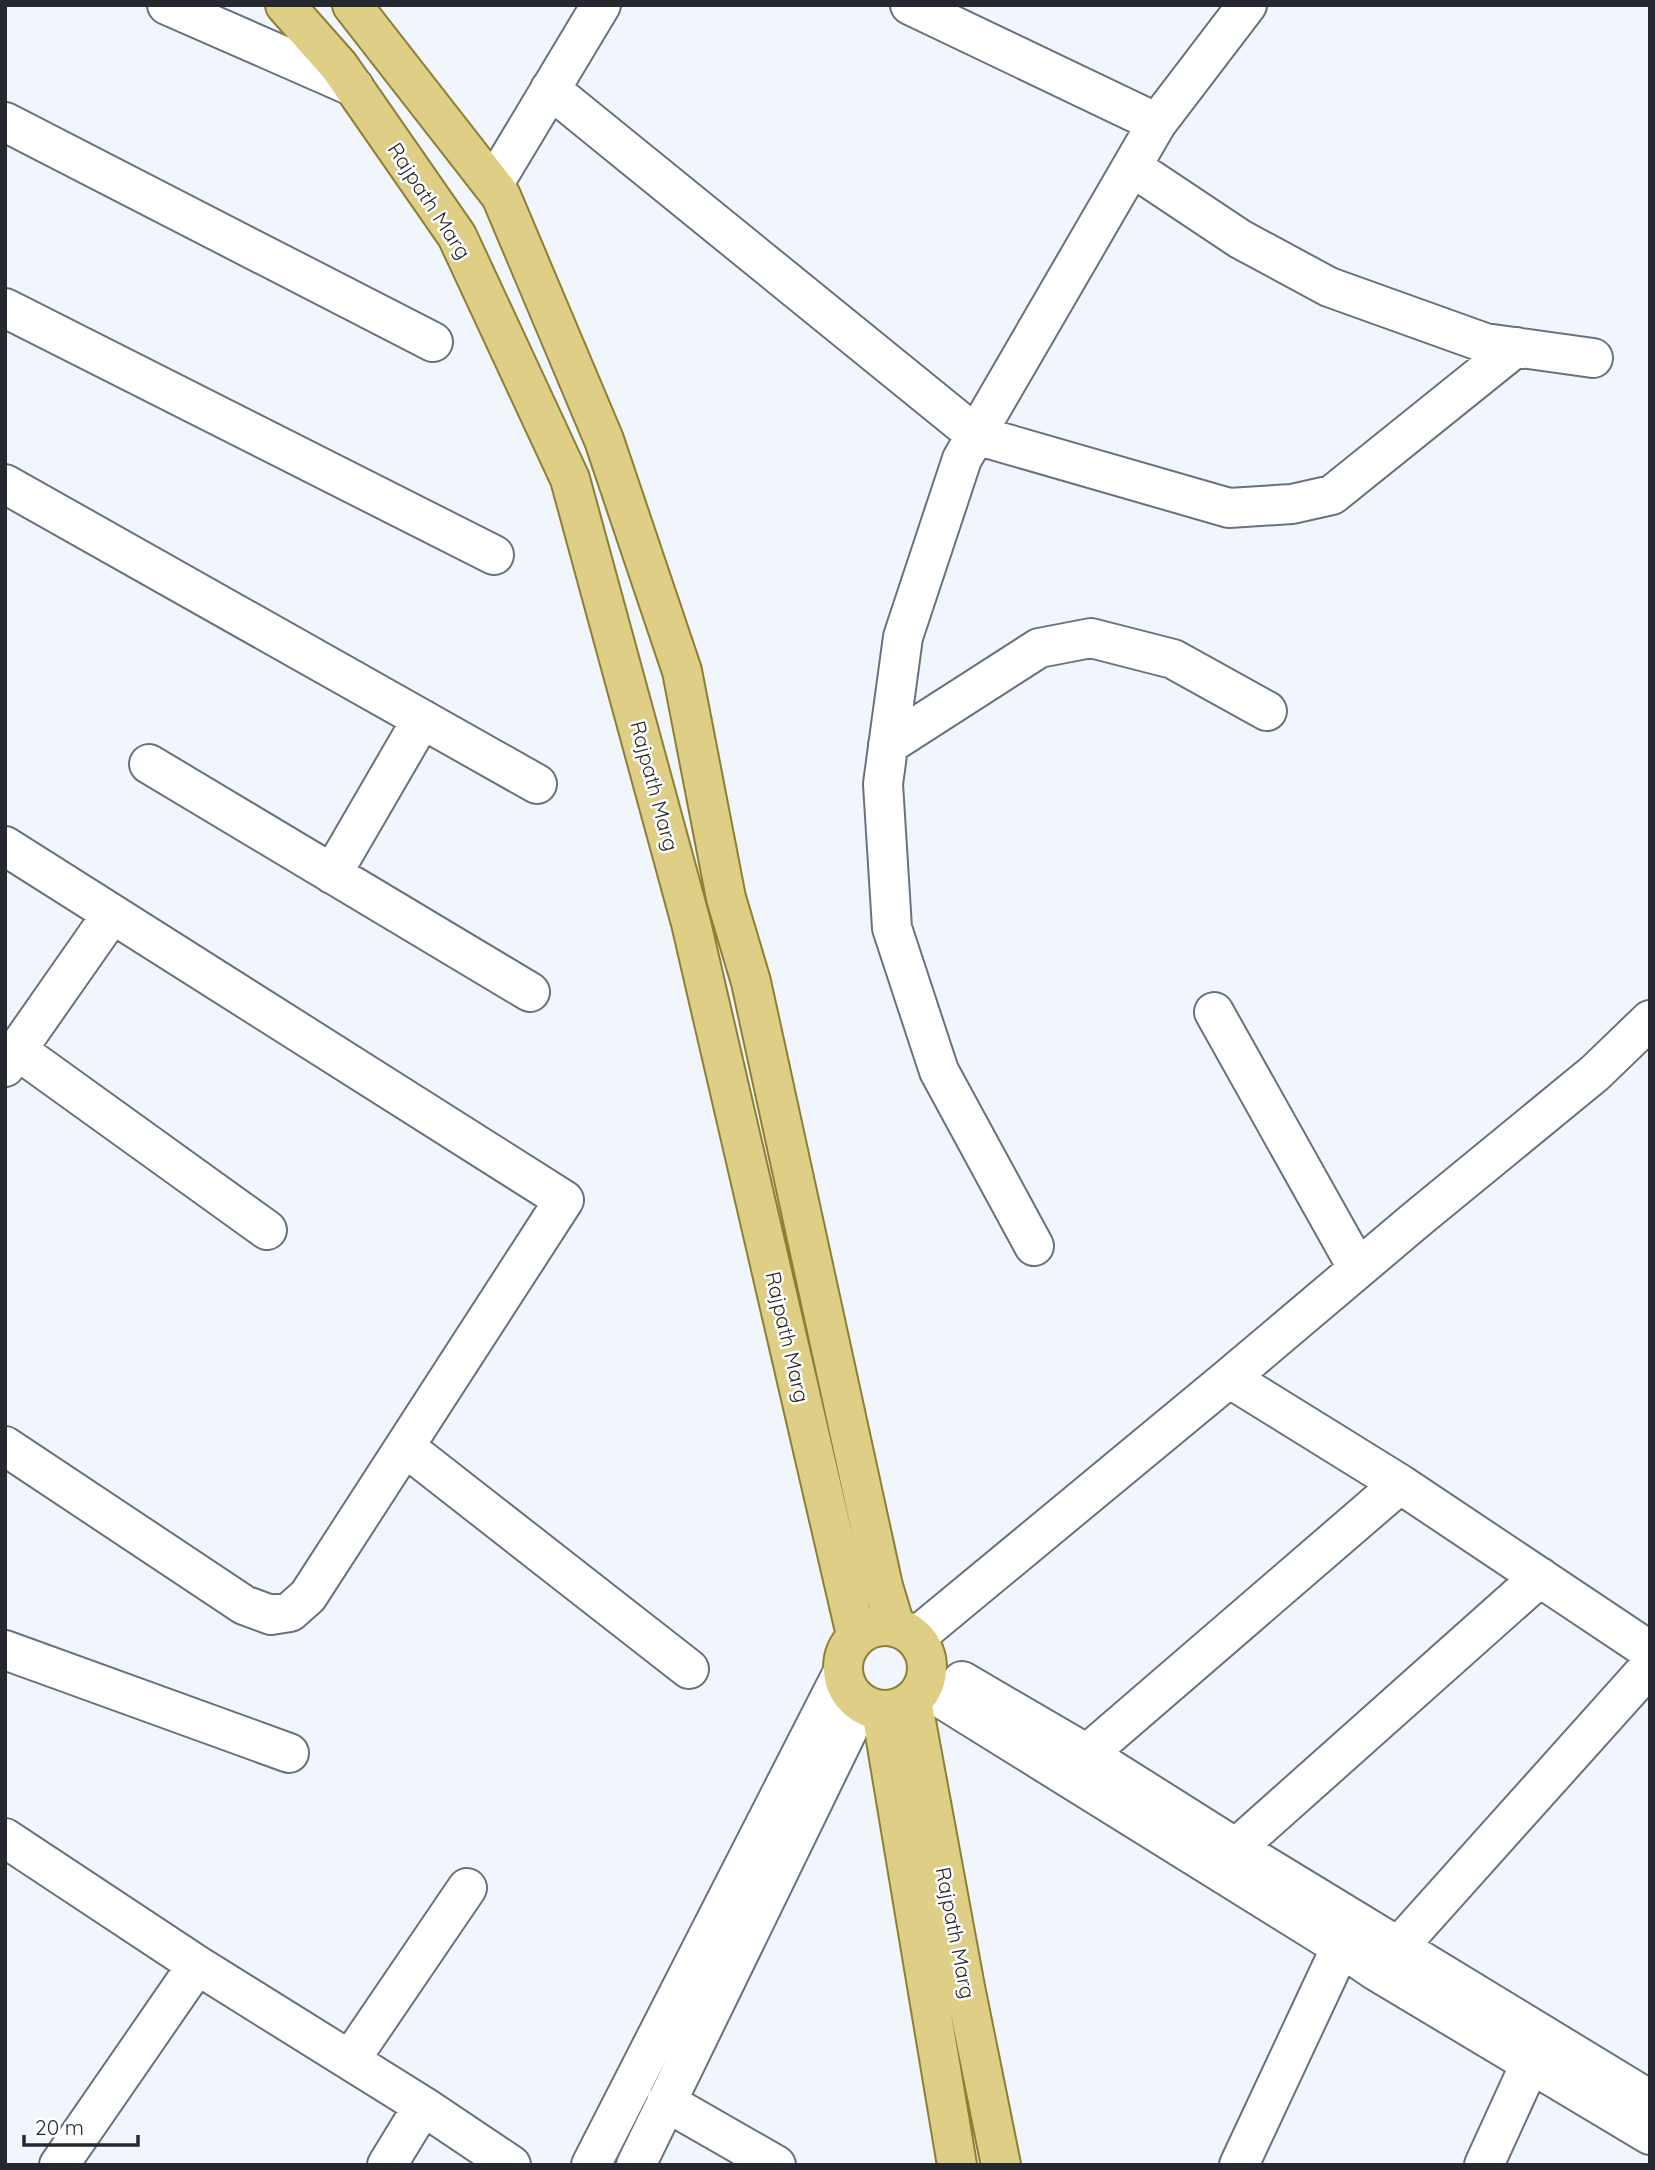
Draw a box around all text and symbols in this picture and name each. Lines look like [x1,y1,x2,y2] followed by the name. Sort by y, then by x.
[383,137,477,264] street label: Rajpath Marg
[625,718,685,854] street label: Rajpath Marg
[760,1269,816,1405] street label: Rajpath Marg
[930,1865,982,2001] street label: Rajpath Marg
[24,2104,138,2148] scale bar
[35,2114,84,2140] text: 20 m

